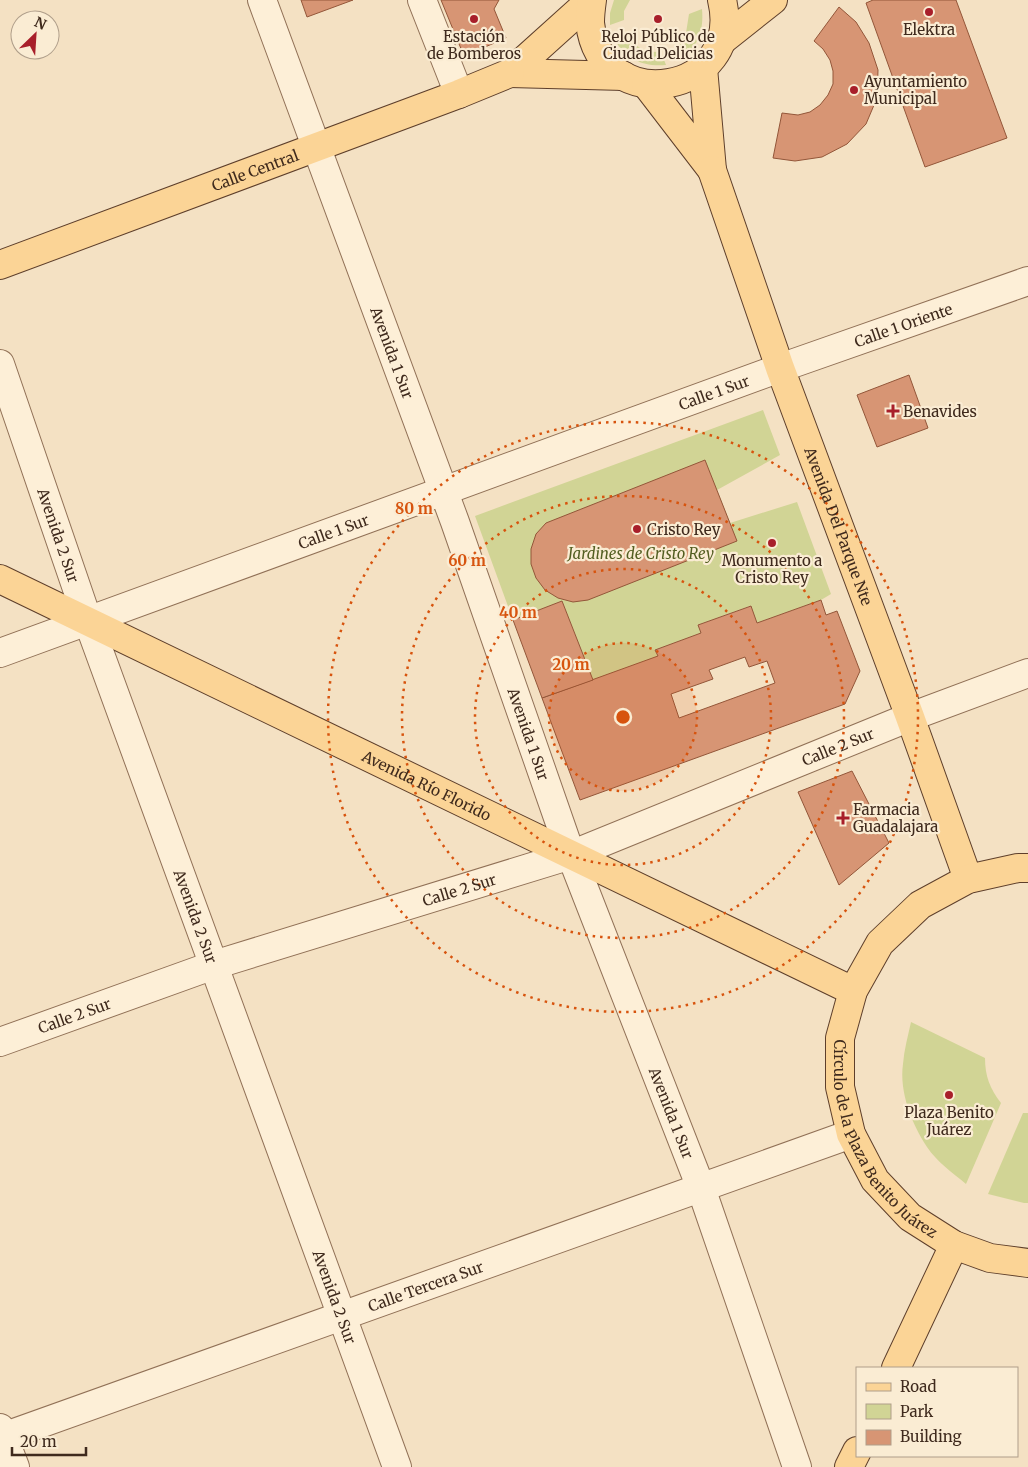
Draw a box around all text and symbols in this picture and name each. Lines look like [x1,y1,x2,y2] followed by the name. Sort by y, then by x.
[923,6,935,18] marker: Elektra
[10,10,60,60] north arrow
[32,13,49,34] text: N
[468,13,480,25] marker: Estación de Bomberos
[652,13,664,25] marker: Reloj Público de Ciudad Delicias
[903,20,955,39] place label: Elektra
[427,27,521,63] place label: Estación de Bomberos
[601,27,715,63] place label: Reloj Público de Ciudad Delicias
[863,72,967,108] place label: Ayuntamiento Municipal
[848,84,860,96] marker: Ayuntamiento Municipal
[209,145,301,195] street label: Calle Central
[852,299,955,351] street label: Calle 1 Oriente
[366,303,418,401] street label: Avenida 1 Sur
[676,370,752,414] street label: Calle 1 Sur
[903,402,977,421] place label: Benavides
[887,405,899,417] marker: Benavides
[800,443,877,608] street label: Avenida Del Parque Nte
[33,485,84,585] street label: Avenida 2 Sur
[395,499,433,518] text: 80 m
[295,509,372,553] street label: Calle 1 Sur
[647,520,721,539] place label: Cristo Rey
[631,523,643,535] marker: Cristo Rey
[766,537,778,549] marker: Monumento a Cristo Rey
[566,544,714,563] park label: Jardines de Cristo Rey
[448,551,486,570] text: 60 m
[722,551,822,587] place label: Monumento a Cristo Rey
[499,603,537,622] text: 40 m
[552,655,590,674] text: 20 m
[504,684,554,783] street label: Avenida 1 Sur
[614,708,632,726] centre of rings
[799,723,877,770] street label: Calle 2 Sur
[358,746,495,824] street label: Avenida Río Florido
[853,800,938,836] place label: Farmacia Guadalajara
[837,812,849,824] marker: Farmacia Guadalajara
[170,866,222,966] street label: Avenida 2 Sur
[420,869,499,910] street label: Calle 2 Sur
[35,993,114,1037] street label: Calle 2 Sur
[831,1039,941,1242] street label: Círculo de la Plaza Benito Juárez
[645,1064,698,1162] street label: Avenida 1 Sur
[943,1089,955,1101] marker: Plaza Benito Juárez
[904,1103,994,1139] place label: Plaza Benito Juárez
[309,1246,361,1347] street label: Avenida 2 Sur
[365,1257,486,1315] street label: Calle Tercera Sur
[856,1367,1018,1457] legend
[900,1377,936,1396] text: Road
[900,1402,934,1421] text: Park
[12,1424,86,1456] scale bar
[900,1427,962,1446] text: Building
[20,1432,57,1451] text: 20 m

